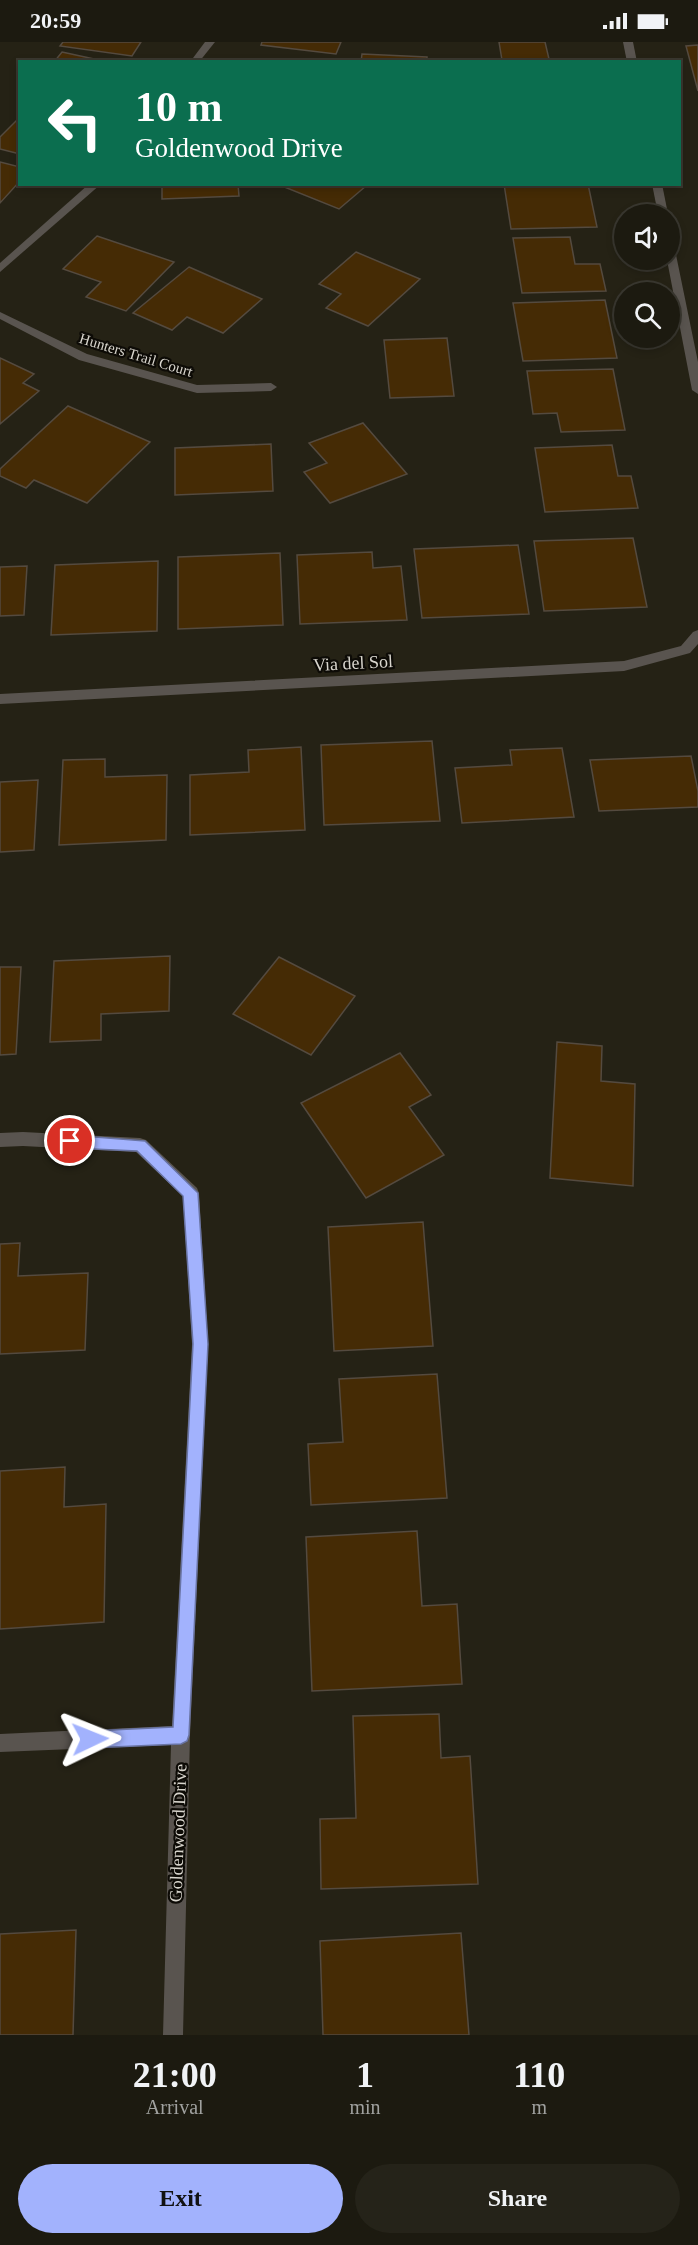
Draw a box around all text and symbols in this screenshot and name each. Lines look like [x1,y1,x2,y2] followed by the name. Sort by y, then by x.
[30,8,81,33] text: 20:59
[36,84,114,162] icon: left
[135,84,223,130] text: 10 m
[135,133,343,163] text: Goldenwood Drive
[614,204,680,348] map controls
[614,204,680,270] button: sound
[614,282,680,348] button: search
[77,330,195,380] street label: Hunters Trail Court
[313,651,393,675] street label: Via del Sol
[44,1115,95,1166] pin
[53,1124,86,1157] icon: arrive
[58,1707,122,1771] position arrow
[166,1763,190,1903] street label: Goldenwood Drive
[133,2055,217,2095] text: 21:00
[356,2055,374,2095] text: 1
[513,2055,565,2095] text: 110
[146,2096,204,2118] text: Arrival
[349,2096,381,2118] text: min
[531,2096,547,2118] text: m
[18,2164,343,2233] button: Exit
[355,2164,680,2233] button: Share

